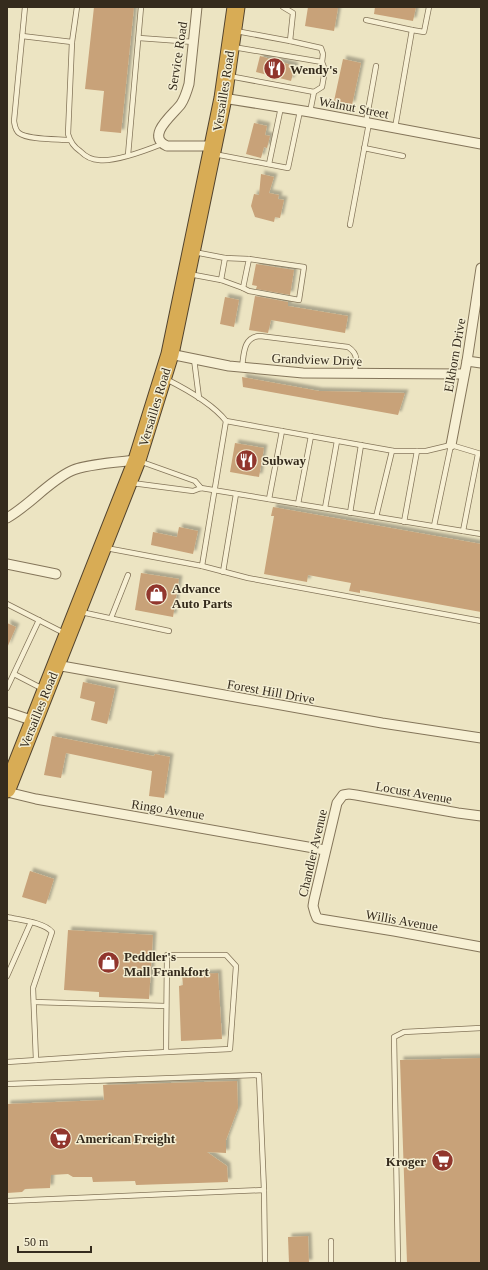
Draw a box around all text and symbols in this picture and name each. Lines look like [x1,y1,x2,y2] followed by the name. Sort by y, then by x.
[165,20,190,92] street label: Service Road
[210,49,237,132] street label: Versailles Road
[262,56,288,82] restaurant icon: Wendy's
[290,62,338,77] place label: Wendy's
[318,93,390,122] street label: Walnut Street
[441,317,468,393] street label: Elkhorn Drive
[271,350,363,369] street label: Grandview Drive
[135,366,174,448] street label: Versailles Road
[234,447,260,473] restaurant icon: Subway
[262,453,307,468] place label: Subway
[172,581,232,611] place label: Advance Auto Parts
[144,582,170,608] shop icon: Advance Auto Parts
[16,669,61,751] street label: Versailles Road
[226,676,316,707] street label: Forest Hill Drive
[375,778,454,807] street label: Locust Avenue
[130,796,206,823] street label: Ringo Avenue
[295,808,330,898] street label: Chandler Avenue
[365,907,440,934] street label: Willis Avenue
[124,949,210,979] place label: Peddler's Mall Frankfort
[96,950,122,976] shop icon: Peddler's Mall Frankfort
[47,1125,73,1151] supermarket icon: American Freight
[76,1131,176,1146] place label: American Freight
[429,1148,455,1174] supermarket icon: Kroger
[386,1154,426,1169] place label: Kroger
[18,1228,91,1254] scale bar
[24,1235,49,1249] text: 50 m

